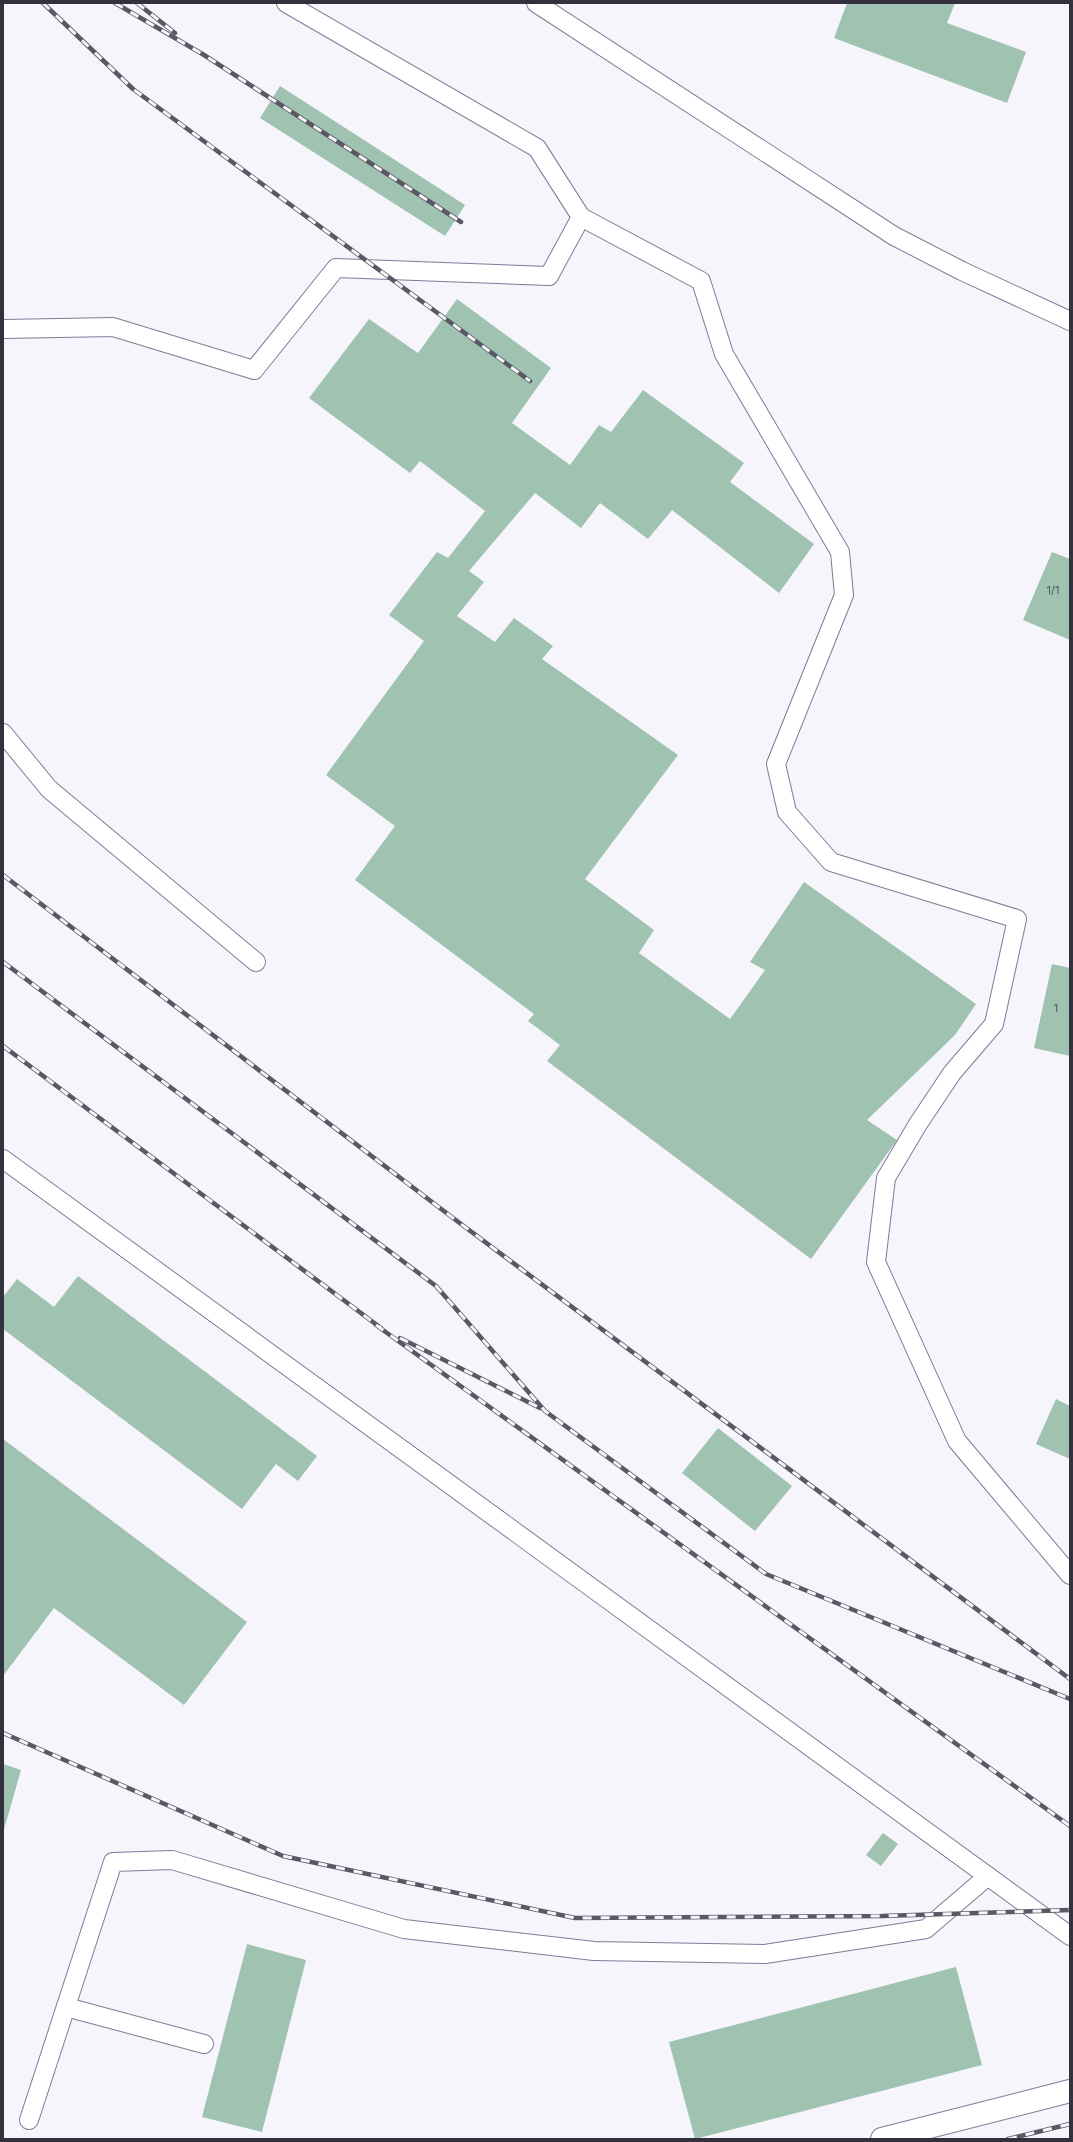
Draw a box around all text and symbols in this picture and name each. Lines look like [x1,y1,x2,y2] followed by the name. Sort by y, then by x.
[1047,583,1059,597] house number: 1/1
[1054,1001,1058,1015] house number: 1

